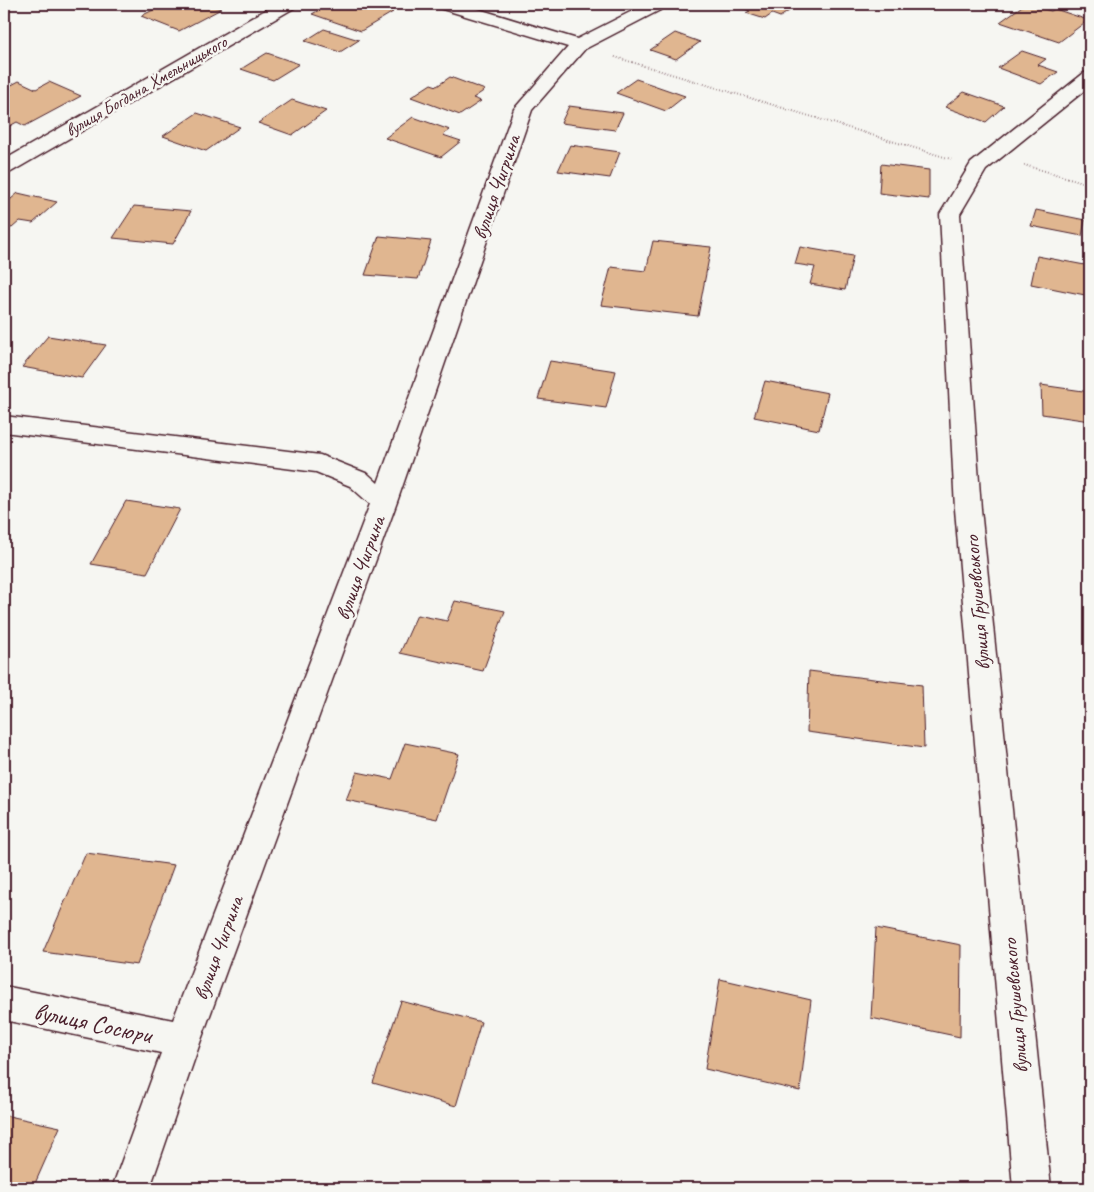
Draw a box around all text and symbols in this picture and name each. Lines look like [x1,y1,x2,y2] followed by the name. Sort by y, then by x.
[61,30,232,141] street label: вулиця Богдана Хмельницького
[466,129,527,243] street label: вулиця Чигрина
[329,510,392,624] street label: вулиця Чигрина
[958,533,996,671] street label: вулиця Грушевського
[187,890,250,1004] street label: вулиця Чигрина
[996,936,1034,1074] street label: вулиця Грушевського
[31,995,156,1051] street label: вулиця Сосюри

